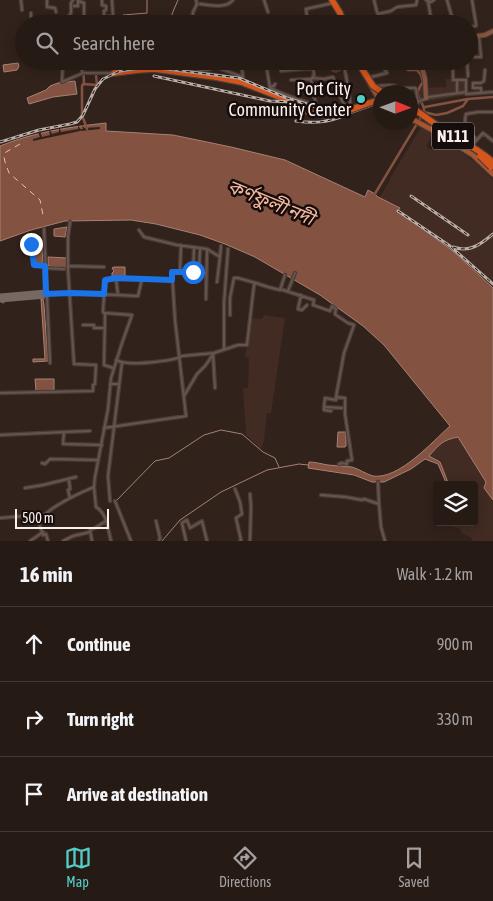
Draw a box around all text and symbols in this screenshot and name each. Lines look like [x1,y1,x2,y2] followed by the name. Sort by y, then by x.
[15,15,478,70] search box
[33,29,61,57] icon: search
[73,32,155,54] text: Search here
[228,78,352,120] place label: Port City Community Center
[373,85,418,130] north arrow
[355,93,367,105] marker: Port City Community Center
[432,122,474,150] road number: N111
[224,175,321,232] water label: কর্ণফুলী নদী
[20,233,43,256] route end
[182,261,205,284] route start
[433,481,478,526] map controls
[433,481,478,526] button: layers
[15,506,109,529] scale bar
[22,510,54,526] text: 500 m
[20,562,73,586] text: 16 min
[397,565,473,583] text: Walk · 1.2 km
[20,630,48,658] icon: ahead
[67,633,131,655] text: Continue
[437,635,473,653] text: 900 m
[20,705,48,733] icon: right
[67,708,134,730] text: Turn right
[437,710,473,728] text: 330 m
[20,780,48,808] icon: arrive
[67,783,208,805] text: Arrive at destination
[64,844,92,890] tab: Map
[219,844,271,890] tab: Directions
[398,844,429,890] tab: Saved

